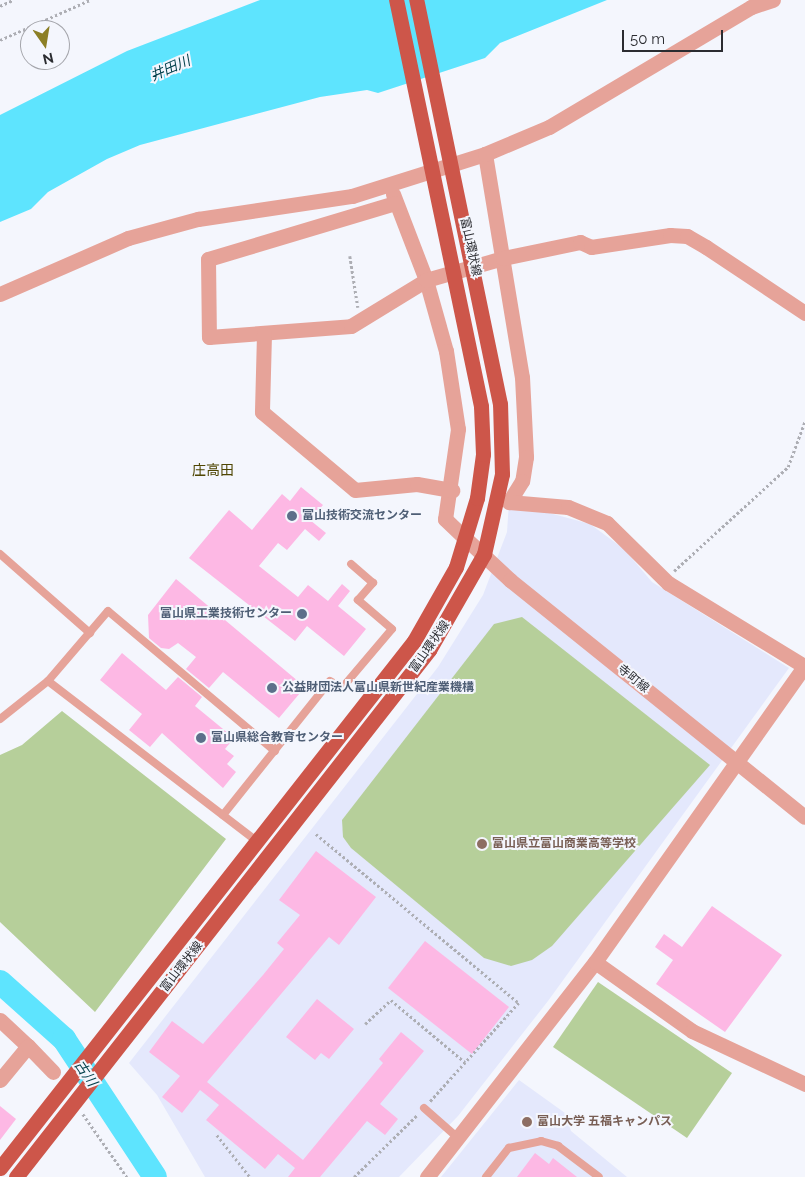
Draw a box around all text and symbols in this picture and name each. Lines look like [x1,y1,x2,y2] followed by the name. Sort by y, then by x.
[20,20,70,70] north arrow
[625,20,726,52] scale bar
[630,30,665,48] text: 50 m
[41,50,55,68] text: N
[147,52,193,84] water label: 井田川
[457,216,483,278] street label: 富山環状線
[192,462,234,478] district label: 庄高田
[302,509,422,523] place label: 富山技術交流センター
[286,510,298,522] marker: 富山技術交流センター
[160,607,292,621] place label: 富山県工業技術センター
[296,608,308,620] marker: 富山県工業技術センター
[407,618,453,676] street label: 富山環状線
[614,662,652,696] street label: 寺町線
[282,681,474,695] place label: 公益財団法人富山県新世紀産業機構
[266,682,278,694] marker: 公益財団法人富山県新世紀産業機構
[211,731,343,745] place label: 富山県総合教育センター
[195,732,207,744] marker: 富山県総合教育センター
[492,837,636,851] place label: 富山県立富山商業高等学校
[476,838,488,850] marker: 富山県立富山商業高等学校
[158,939,206,995] street label: 富山環状線
[71,1057,101,1089] water label: 古川
[537,1115,672,1129] place label: 富山大学 五福キャンパス
[521,1116,533,1128] marker: 富山大学 五福キャンパス

